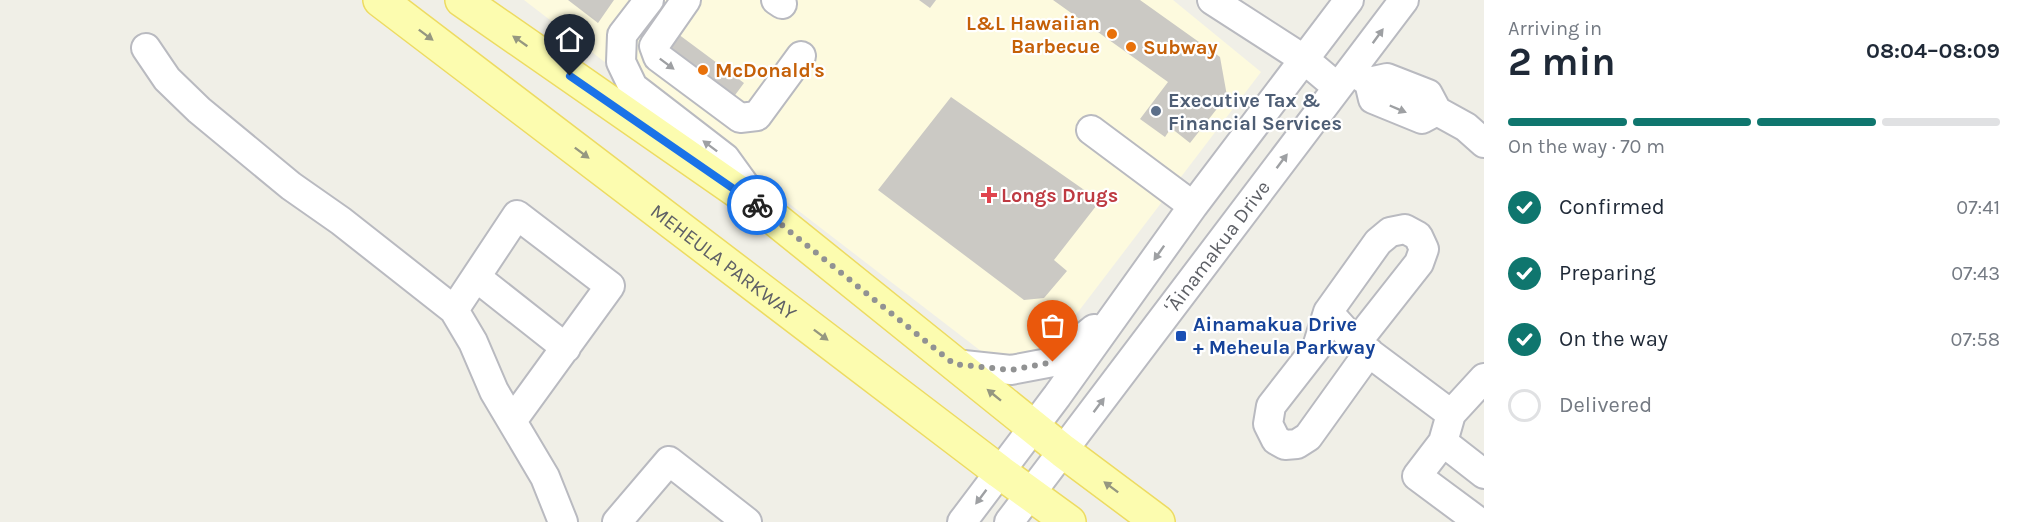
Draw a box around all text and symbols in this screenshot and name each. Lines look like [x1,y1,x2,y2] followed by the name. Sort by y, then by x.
[966,12,1100,58] place label: L&L Hawaiian Barbecue
[544,14,595,76] pin
[1508,17,1602,40] text: Arriving in
[553,23,586,56] icon: home
[1105,27,1119,41] marker: L&L Hawaiian Barbecue
[1372,28,1384,43] one-way arrow
[419,29,434,41] one-way arrow
[512,36,528,47] one-way arrow
[1143,36,1218,59] place label: Subway
[1866,38,2000,64] text: 08:04–08:09
[1508,39,1616,85] text: 2 min
[1124,40,1138,54] marker: Subway
[659,58,675,70] one-way arrow
[715,59,825,82] place label: McDonald's
[696,63,710,77] marker: McDonald's
[1168,89,1342,135] place label: Executive Tax & Financial Services
[1149,104,1163,118] marker: Executive Tax & Financial Services
[1389,105,1407,114] one-way arrow
[1508,135,1665,158] text: On the way · 70 m
[703,141,718,153] one-way arrow
[574,147,589,159] one-way arrow
[1276,154,1288,170] one-way arrow
[727,175,787,235] courier
[1160,176,1275,318] street label: ʻĀinamakua Drive
[1001,184,1118,207] place label: Longs Drugs
[982,188,996,202] marker: Longs Drugs
[741,189,774,222] icon: bike
[1508,191,1541,224] icon: check
[1559,194,1665,220] text: Confirmed
[1956,196,2000,219] text: 07:41
[646,199,801,325] street label: MEHEULA PARKWAY
[1153,245,1165,261] one-way arrow
[1508,257,1541,290] icon: check
[1559,260,1656,286] text: Preparing
[1951,262,2000,285] text: 07:43
[1027,300,1078,362] pin
[1036,309,1069,342] icon: bag
[1193,313,1375,359] place label: Ainamakua Drive + Meheula Parkway
[1508,323,1541,356] icon: check
[1559,326,1668,352] text: On the way
[813,328,828,340] one-way arrow
[1951,328,2000,351] text: 07:58
[1174,329,1188,343] marker: Ainamakua Drive + Meheula Parkway
[986,389,1002,402] one-way arrow
[1559,392,1652,418] text: Delivered
[1092,397,1104,412] one-way arrow
[1103,481,1119,493] one-way arrow
[975,489,988,505] one-way arrow

